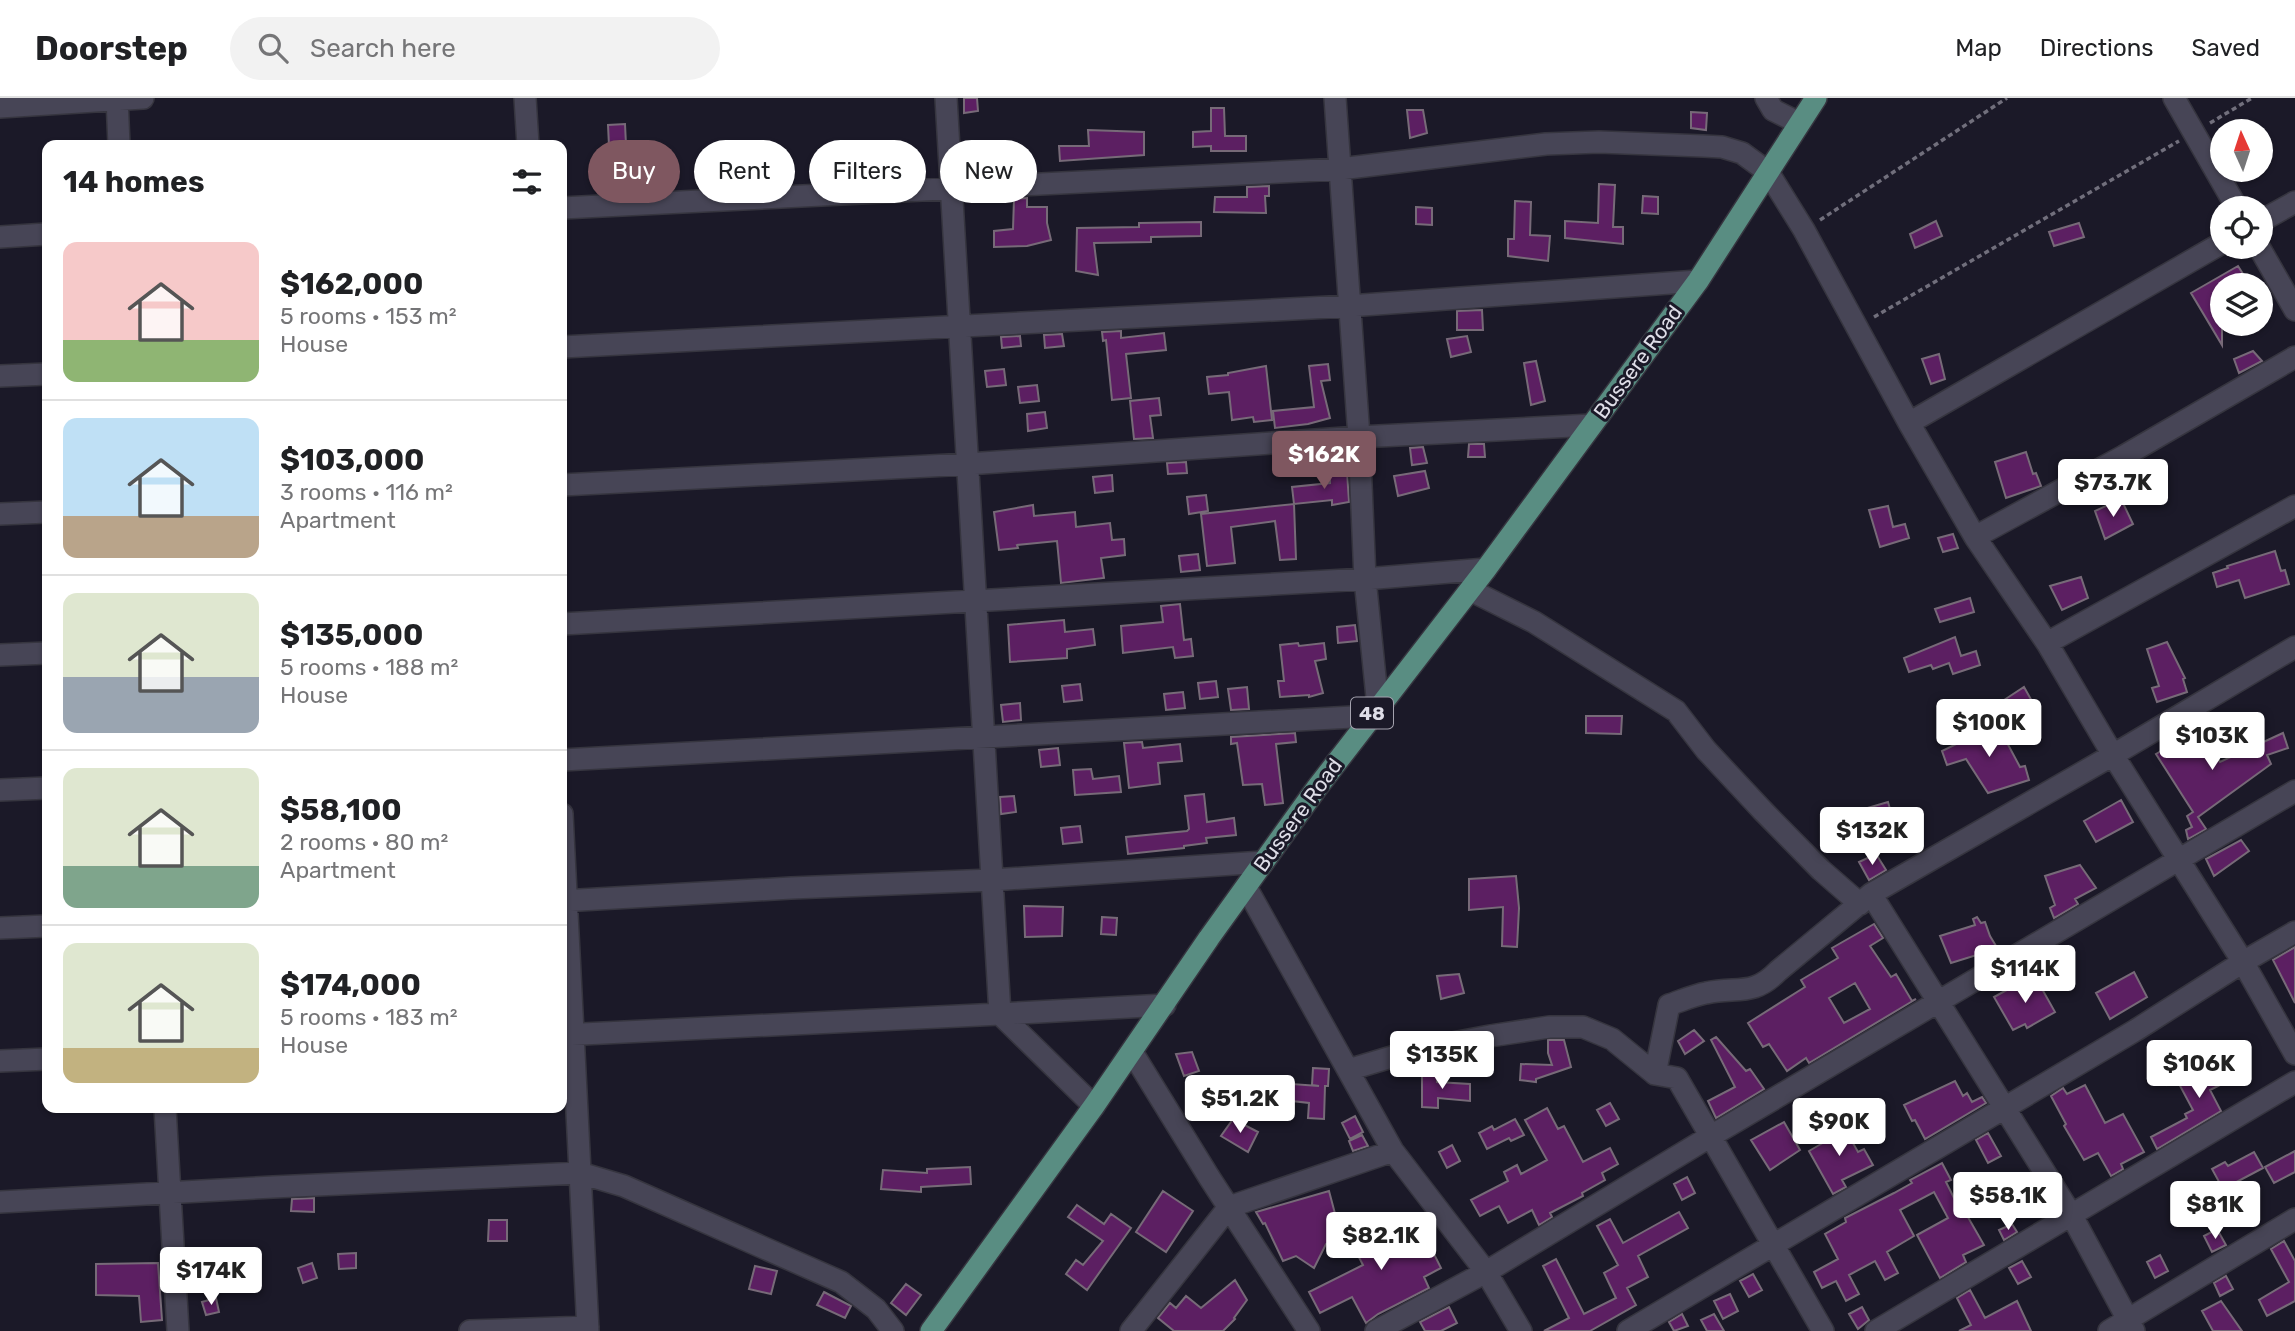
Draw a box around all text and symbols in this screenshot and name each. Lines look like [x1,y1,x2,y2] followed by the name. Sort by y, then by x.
[230,17,720,80] search box
[35,29,188,68] text: Doorstep
[254,29,292,67] icon: search
[310,33,456,64] text: Search here
[1955,34,2002,62] text: Map
[2040,34,2153,62] text: Directions
[2191,34,2260,62] text: Saved
[2210,119,2273,182] north arrow
[2210,119,2273,336] map controls
[588,140,680,203] chip: Buy
[694,140,795,203] chip: Rent
[809,140,926,203] chip: Filters
[940,140,1037,203] chip: New
[508,163,546,201] icon: filters
[63,164,205,200] text: 14 homes
[2210,196,2273,259] button: locate
[280,266,423,302] text: $162,000
[119,270,203,354] icon: home
[2210,273,2273,336] button: layers
[1588,300,1687,423] street label: Bussere Road
[280,302,457,330] text: 5 rooms · 153 m²
[280,330,348,358] text: House
[1275,432,1373,491] pin: $162K
[1288,440,1360,468] text: $162K
[280,442,424,478] text: $103,000
[119,446,203,530] icon: home
[2056,460,2170,519] pin: $73.7K
[2074,468,2152,496] text: $73.7K
[280,478,453,506] text: 3 rooms · 116 m²
[280,506,396,534] text: Apartment
[280,617,423,653] text: $135,000
[119,621,203,705] icon: home
[280,653,458,681] text: 5 rooms · 188 m²
[280,681,348,709] text: House
[1351,698,1393,728] road number: 48
[1940,700,2038,759] pin: $100K
[1952,708,2026,736] text: $100K
[2163,712,2261,772] pin: $103K
[2176,721,2248,749] text: $103K
[1248,753,1347,876] street label: Bussere Road
[280,792,402,828] text: $58,100
[119,796,203,880] icon: home
[1823,808,1921,867] pin: $132K
[1836,816,1908,844] text: $132K
[280,828,448,856] text: 2 rooms · 80 m²
[280,856,396,884] text: Apartment
[1976,946,2074,1005] pin: $114K
[1990,954,2060,982] text: $114K
[280,967,421,1003] text: $174,000
[119,971,203,1055] icon: home
[280,1003,457,1031] text: 5 rooms · 183 m²
[280,1031,348,1059] text: House
[1393,1032,1491,1091] pin: $135K
[1406,1040,1478,1068] text: $135K
[2150,1040,2248,1100] pin: $106K
[2163,1049,2235,1077] text: $106K
[1183,1076,1297,1135] pin: $51.2K
[1201,1084,1279,1112] text: $51.2K
[1798,1098,1880,1158] pin: $90K
[1809,1107,1870,1135] text: $90K
[1951,1172,2065,1232] pin: $58.1K
[1969,1181,2047,1209] text: $58.1K
[2174,1182,2256,1241] pin: $81K
[2186,1190,2244,1218] text: $81K
[1324,1212,1438,1272] pin: $82.1K
[1342,1221,1420,1249] text: $82.1K
[162,1248,260,1307] pin: $174K
[176,1256,246,1284] text: $174K

